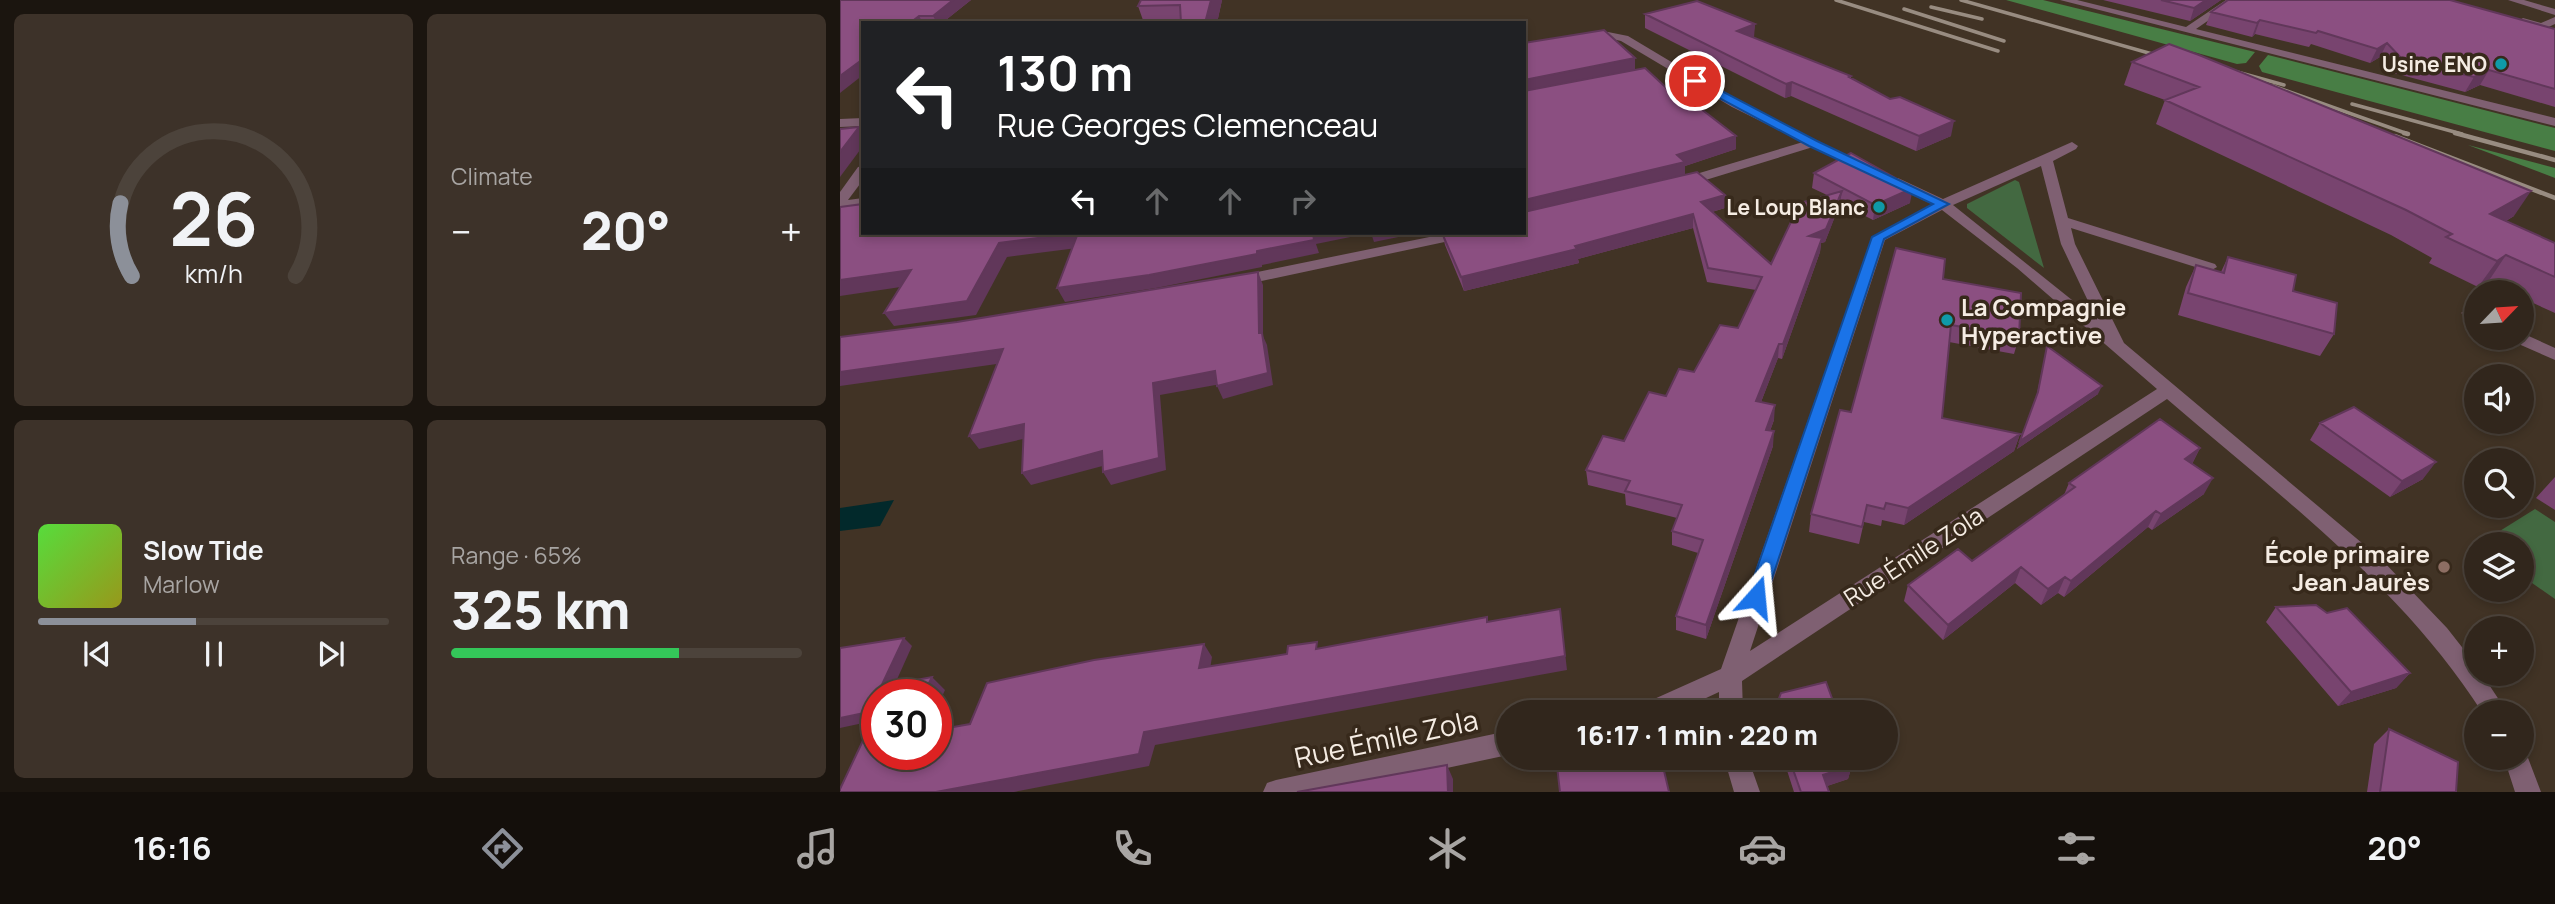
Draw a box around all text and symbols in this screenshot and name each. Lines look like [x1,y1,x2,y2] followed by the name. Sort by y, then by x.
[997,39,1133,106] text: 130 m
[882,49,973,140] icon: left
[2382,50,2487,78] place label: Usine ENO
[1665,51,1725,111] pin
[2493,56,2509,72] marker: Usine ENO
[1676,62,1714,100] icon: arrive
[997,103,1378,147] text: Rue Georges Clemenceau
[451,160,533,192] text: Climate
[169,168,258,268] text: 26
[1065,182,1103,220] icon: left
[1138,182,1176,220] icon: ahead
[1211,182,1249,220] icon: ahead
[1284,182,1322,220] icon: right
[1726,193,1865,221] place label: Le Loup Blanc
[581,195,671,266] text: 20°
[1871,199,1887,215] marker: Le Loup Blanc
[451,205,472,257] text: −
[780,205,802,257] text: +
[184,256,243,291] text: km/h
[2464,280,2534,350] north arrow
[2464,280,2534,770] map controls
[1961,290,2126,351] place label: La Compagnie Hyperactive
[1939,312,1955,328] marker: La Compagnie Hyperactive
[2464,364,2534,434] button: sound
[2464,448,2534,518] button: search
[1837,499,1989,613] street label: Rue Émile Zola
[143,532,264,568] text: Slow Tide
[2464,532,2534,602] button: layers
[2265,537,2430,598] place label: École primaire Jean Jaurès
[451,539,582,571] text: Range · 65%
[2436,559,2452,575] marker: École primaire Jean Jaurès
[1719,560,1793,634] position arrow
[143,568,220,600] text: Marlow
[451,574,631,645] text: 325 km
[2464,616,2534,686] button: +
[78,635,116,673] icon: previous
[195,635,233,673] icon: pause
[312,635,350,673] icon: next
[861,679,952,770] speed limit sign: 30
[1291,700,1481,776] street label: Rue Émile Zola
[2464,700,2534,770] button: −
[1576,717,1818,753] text: 16:17 · 1 min · 220 m
[478,824,527,873] icon: directions
[793,824,842,873] icon: music
[1108,824,1157,873] icon: phone
[1423,824,1472,873] icon: climate
[1738,824,1787,873] icon: car
[2052,824,2101,873] icon: filters
[133,826,212,870] text: 16:16
[2367,826,2422,870] text: 20°

